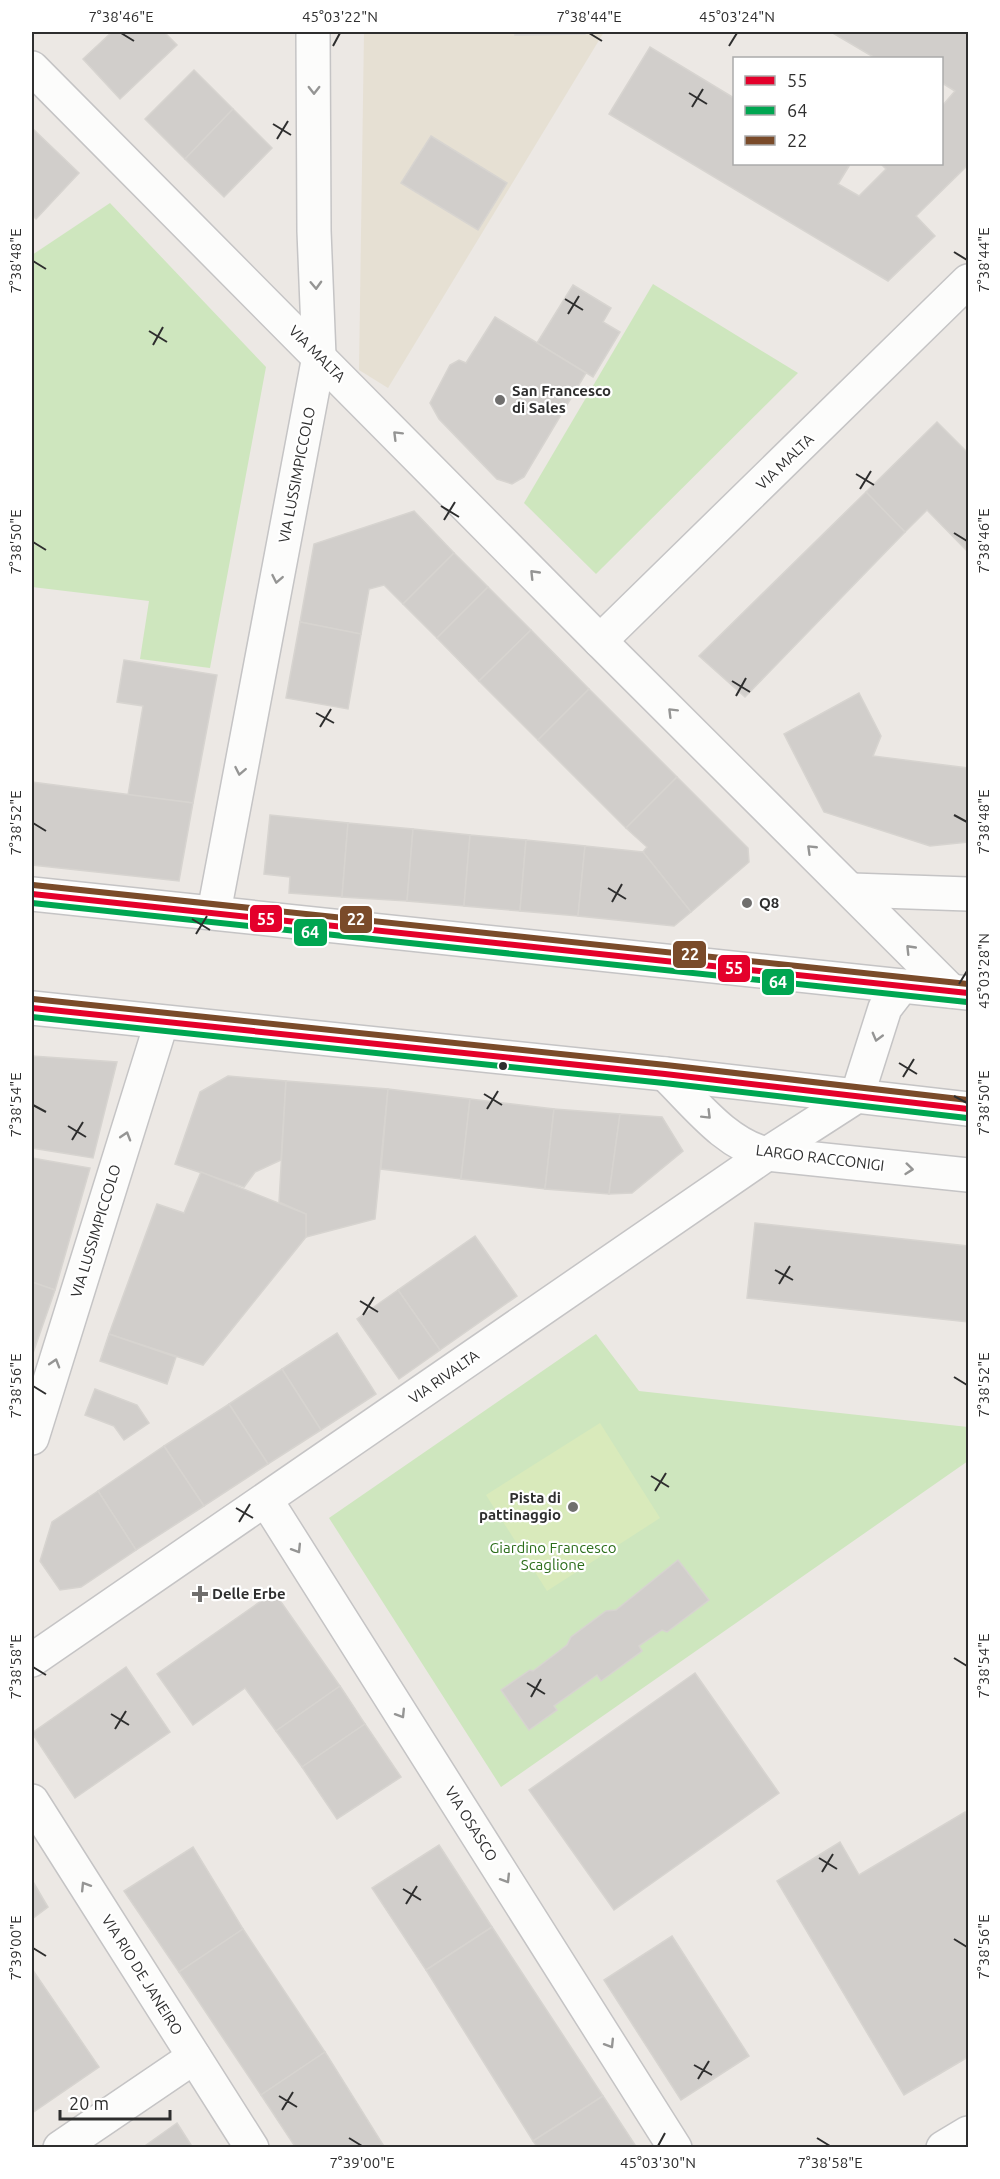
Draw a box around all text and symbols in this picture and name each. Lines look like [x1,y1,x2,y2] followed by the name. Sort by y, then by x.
[88,8,154,25] text: 7°38'46"E
[302,8,378,25] text: 45°03'22"N
[556,8,622,25] text: 7°38'44"E
[699,8,775,25] text: 45°03'24"N
[733,57,943,165] legend
[787,70,807,90] text: 55
[308,85,320,94] one-way arrow
[787,100,807,120] text: 64
[787,130,807,150] text: 22
[975,227,992,293] text: 7°38'44"E
[7,228,24,294] text: 7°38'48"E
[310,280,322,289] one-way arrow
[286,322,349,386] street label: VIA MALTA
[512,382,611,416] place label: San Francesco di Sales
[493,393,507,407] marker: San Francesco di Sales
[275,405,318,544] street label: VIA LUSSIMPICCOLO
[753,430,817,493] street label: VIA MALTA
[394,431,405,442] one-way arrow
[975,508,992,574] text: 7°38'46"E
[7,509,24,575] text: 7°38'50"E
[530,570,541,580] one-way arrow
[271,574,284,584] one-way arrow
[668,708,678,719] one-way arrow
[234,765,247,775] one-way arrow
[975,789,992,855] text: 7°38'48"E
[7,790,24,856] text: 7°38'52"E
[807,845,818,856] one-way arrow
[759,894,779,911] place label: Q8
[740,896,754,910] marker: Q8
[249,904,283,933] line badge: 55
[339,905,373,934] line badge: 22
[257,910,275,928] text: 55
[347,910,365,928] text: 22
[293,918,328,947] line badge: 64
[301,923,319,941] text: 64
[975,933,992,1009] text: 45°03'28"N
[672,940,707,969] line badge: 22
[681,945,699,963] text: 22
[906,945,917,955] one-way arrow
[717,954,751,983] line badge: 55
[725,959,743,977] text: 55
[761,968,795,996] line badge: 64
[769,973,787,991] text: 64
[871,1032,884,1042] one-way arrow
[497,1060,509,1072] unlabelled marker
[975,1070,992,1136] text: 7°38'50"E
[7,1072,24,1138] text: 7°38'54"E
[699,1108,710,1119] one-way arrow
[119,1131,131,1142] one-way arrow
[755,1141,885,1174] street label: LARGO RACCONIGI
[67,1162,124,1299] street label: VIA LUSSIMPICCOLO
[904,1162,913,1175] one-way arrow
[405,1346,482,1407] street label: VIA RIVALTA
[975,1352,992,1418] text: 7°38'52"E
[7,1353,24,1419] text: 7°38'56"E
[48,1358,60,1368] one-way arrow
[479,1489,561,1523] place label: Pista di pattinaggio
[566,1500,580,1514] marker: Pista di pattinaggio
[489,1539,617,1573] park label: Giardino Francesco Scaglione
[290,1543,302,1553] one-way arrow
[212,1585,286,1602] place label: Delle Erbe
[193,1587,207,1601] marker: Delle Erbe
[975,1633,992,1699] text: 7°38'54"E
[7,1634,24,1700] text: 7°38'58"E
[394,1708,406,1718] one-way arrow
[442,1783,501,1864] street label: VIA OSASCO
[498,1873,510,1883] one-way arrow
[81,1882,92,1893] one-way arrow
[99,1912,186,2038] street label: VIA RIO DE JANEIRO
[975,1914,992,1980] text: 7°38'56"E
[7,1915,24,1981] text: 7°39'00"E
[602,2038,614,2048] one-way arrow
[60,2083,170,2121] scale bar
[69,2093,109,2113] text: 20 m
[329,2154,395,2171] text: 7°39'00"E
[620,2154,696,2171] text: 45°03'30"N
[797,2154,863,2171] text: 7°38'58"E

